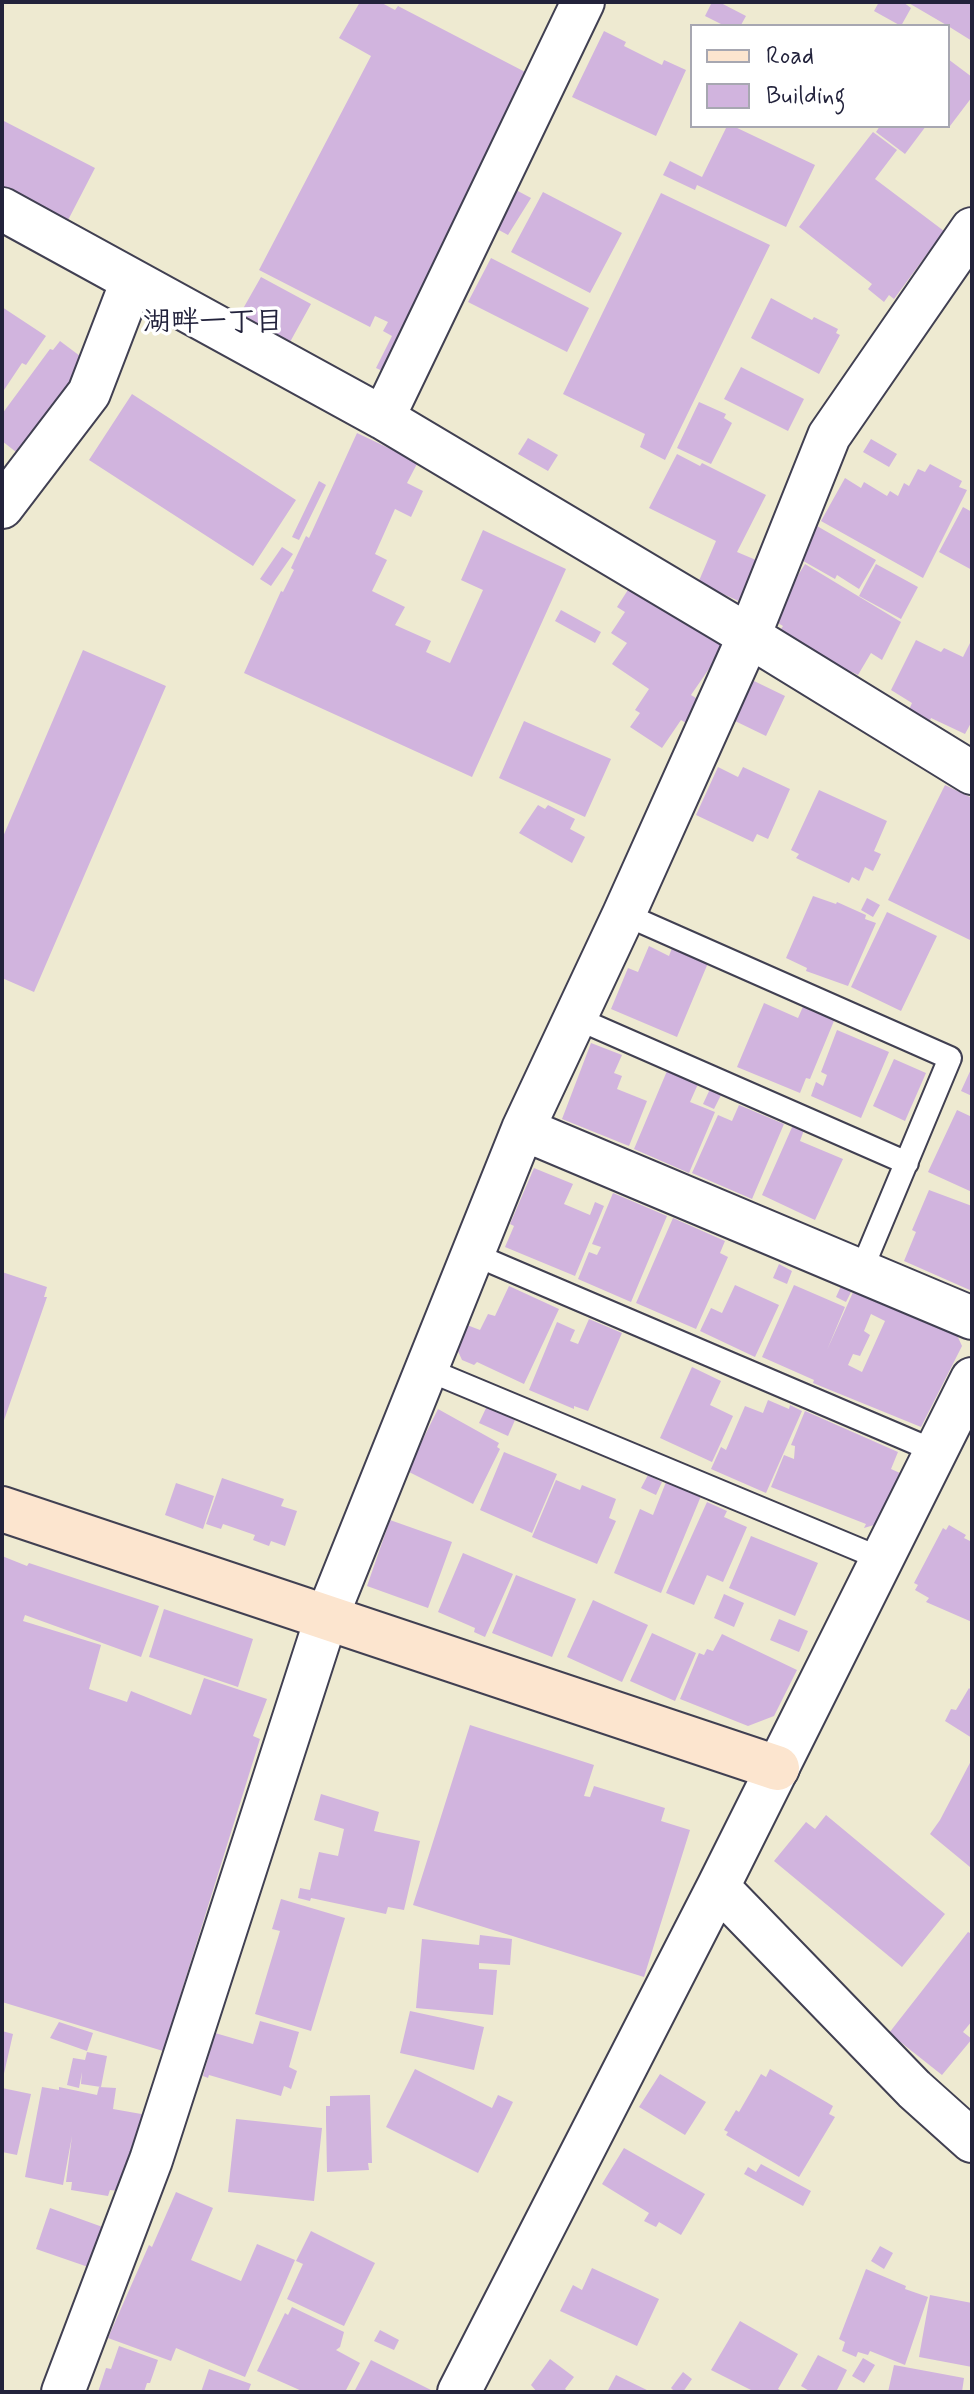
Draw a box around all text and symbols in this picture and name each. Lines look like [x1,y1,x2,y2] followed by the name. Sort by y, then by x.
[690,24,950,128] legend
[766,41,814,72] text: Road
[766,81,846,112] text: Building
[143,307,283,341] district label: 湖畔一丁目

